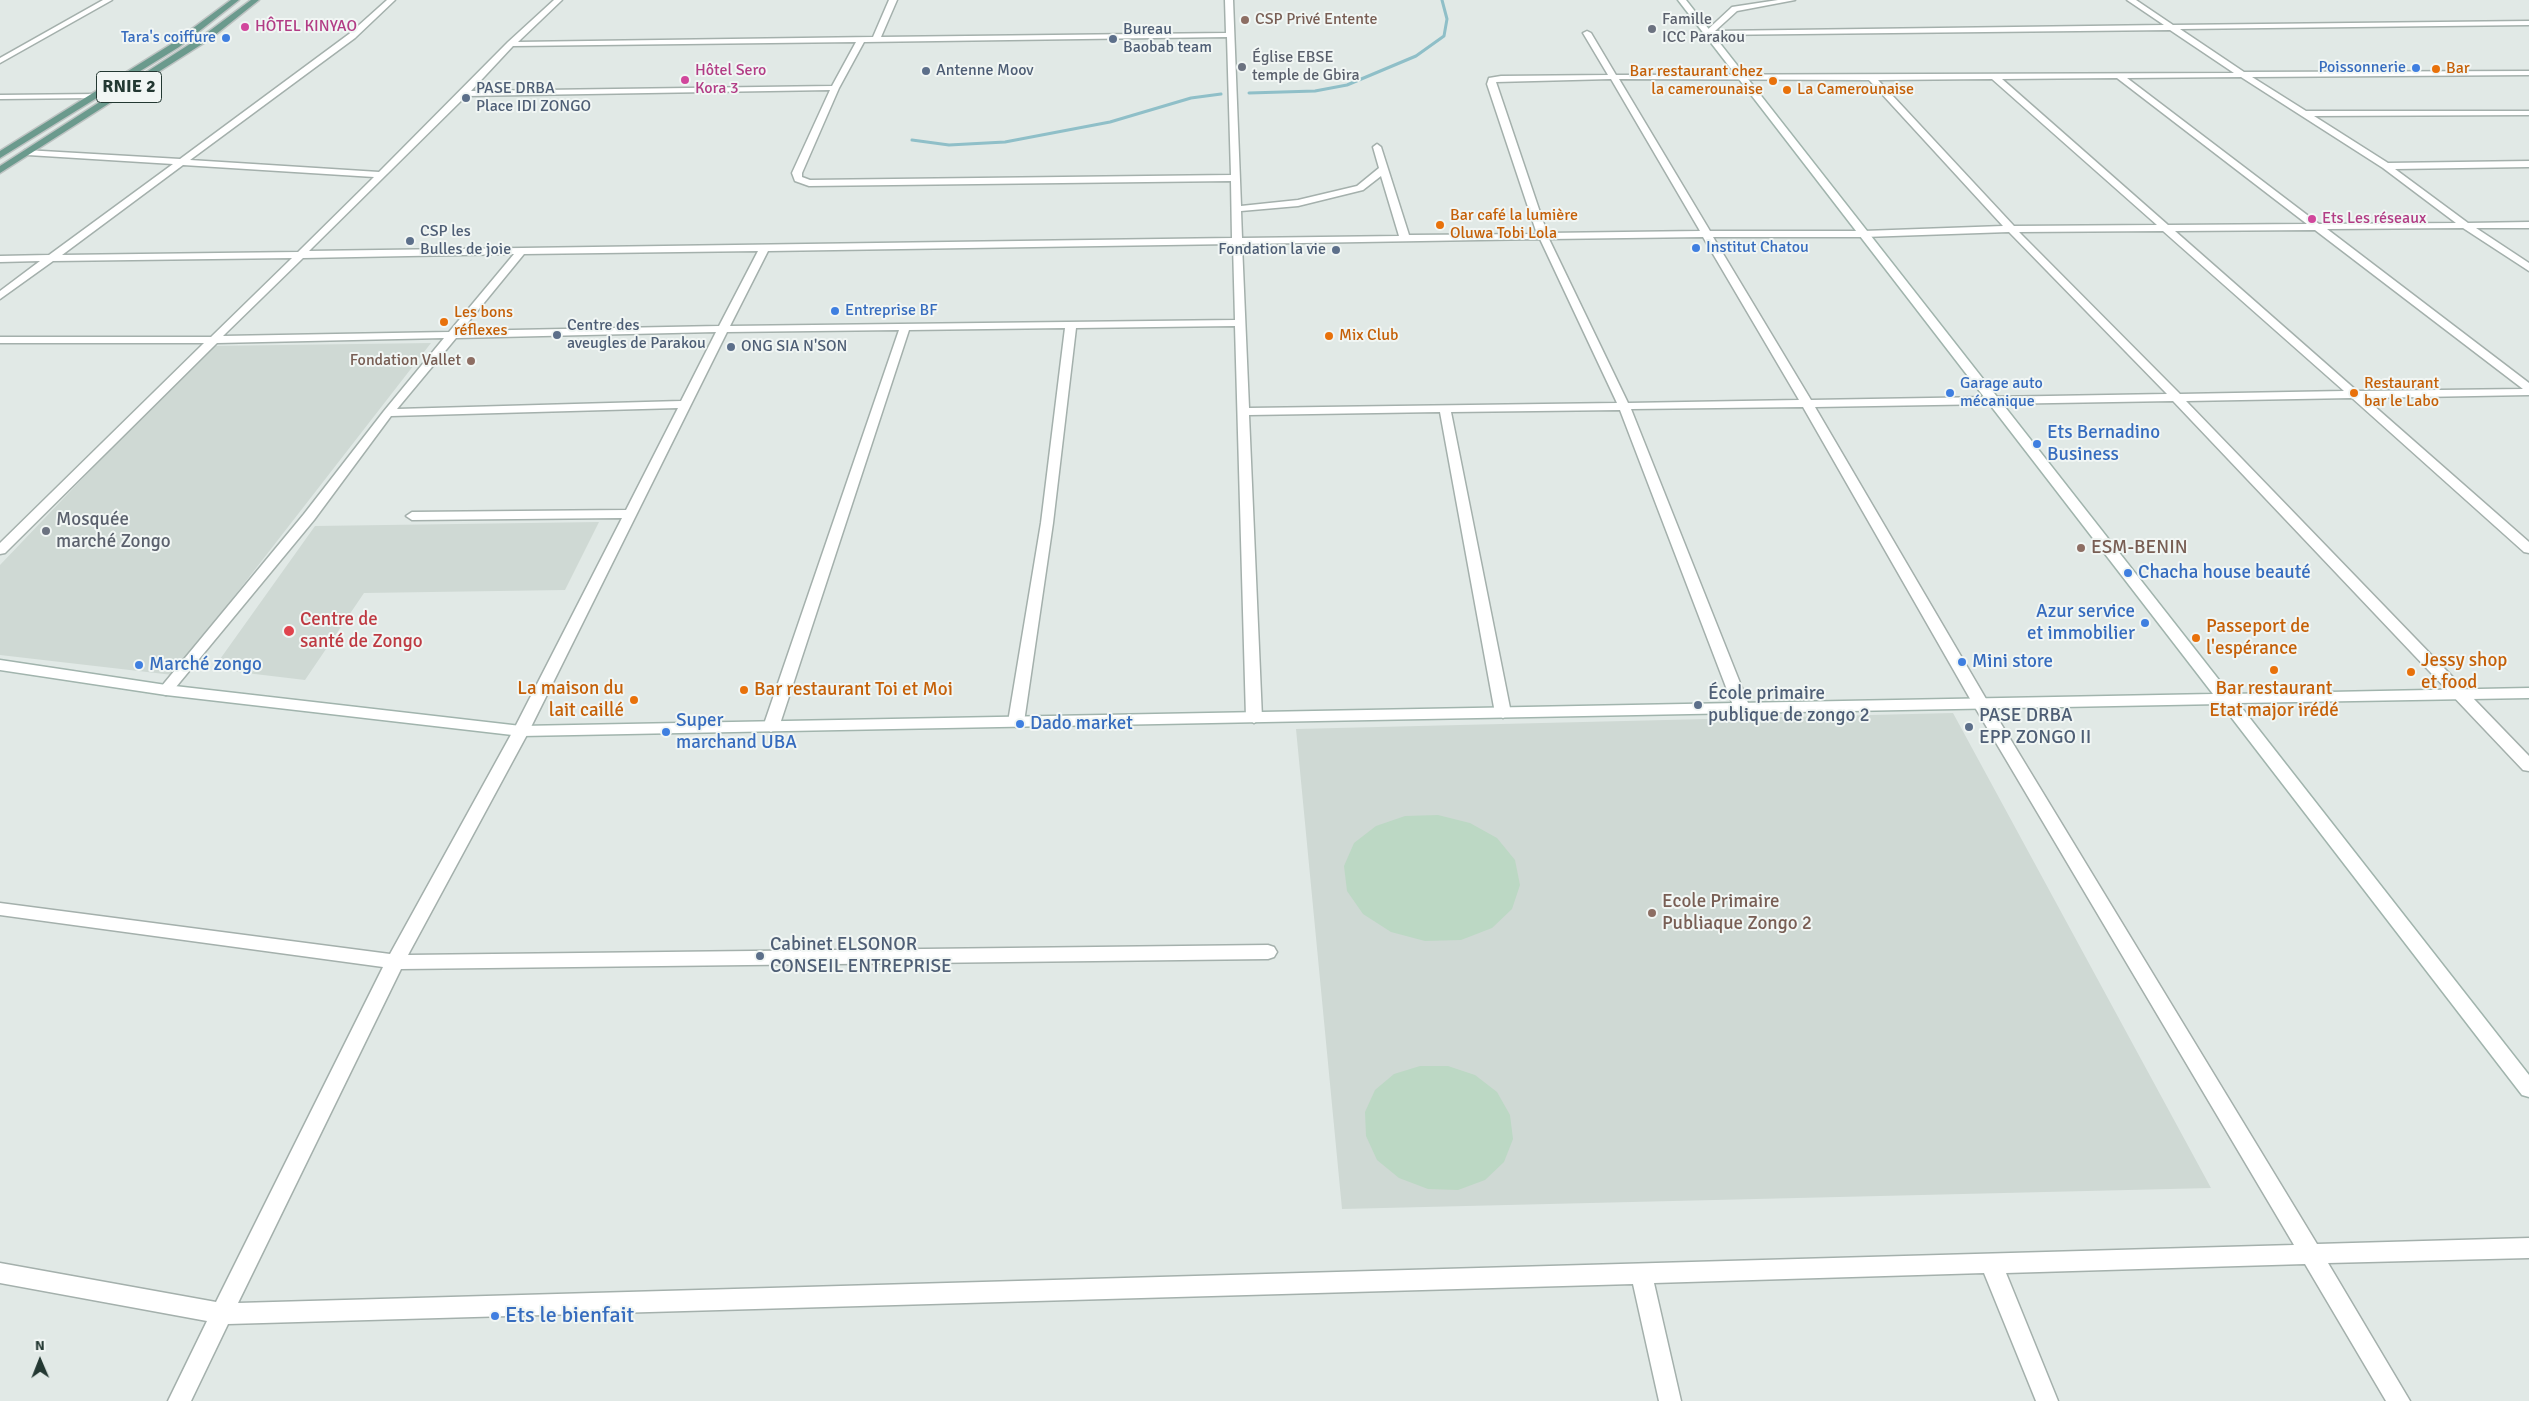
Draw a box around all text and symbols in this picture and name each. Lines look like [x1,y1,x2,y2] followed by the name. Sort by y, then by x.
[1255,10,1377,30] place label: CSP Privé Entente
[1662,10,1745,48] place label: Famille ICC Parakou
[1239,14,1251,26] marker: CSP Privé Entente
[255,17,357,37] place label: HÔTEL KINYAO
[1123,20,1212,58] place label: Bureau Baobab team
[239,21,251,33] marker: HÔTEL KINYAO
[1646,23,1658,35] marker: Famille ICC Parakou
[121,28,216,48] place label: Tara's coiffure
[220,32,232,44] marker: Tara's coiffure
[1107,33,1119,45] marker: Bureau Baobab team
[1252,48,1360,86] place label: Église EBSE temple de Gbira
[2318,58,2406,78] place label: Poissonnerie
[2446,59,2470,79] place label: Bar
[695,61,766,99] place label: Hôtel Sero Kora 3
[936,61,1034,81] place label: Antenne Moov
[1236,61,1248,73] marker: Église EBSE temple de Gbira
[1630,62,1763,100] place label: Bar restaurant chez la camerounaise
[2410,62,2422,74] marker: Poissonnerie
[2430,63,2442,75] marker: Bar
[920,65,932,77] marker: Antenne Moov
[96,72,162,102] road number: RNIE 2
[679,74,691,86] marker: Hôtel Sero Kora 3
[1767,75,1779,87] marker: Bar restaurant chez la camerounaise
[476,79,591,117] place label: PASE DRBA Place IDI ZONGO
[1797,80,1914,100] place label: La Camerounaise
[1781,84,1793,96] marker: La Camerounaise
[460,92,472,104] marker: PASE DRBA Place IDI ZONGO
[1450,206,1578,244] place label: Bar café la lumière Oluwa Tobi Lola
[2322,209,2426,229] place label: Ets Les réseaux
[2306,213,2318,225] marker: Ets Les réseaux
[1434,219,1446,231] marker: Bar café la lumière Oluwa Tobi Lola
[420,222,511,260] place label: CSP les Bulles de joie
[404,235,416,247] marker: CSP les Bulles de joie
[1706,238,1809,258] place label: Institut Chatou
[1218,240,1326,260] place label: Fondation la vie
[1690,242,1702,254] marker: Institut Chatou
[1330,244,1342,256] marker: Fondation la vie
[845,301,938,321] place label: Entreprise BF
[454,303,513,341] place label: Les bons réflexes
[829,305,841,317] marker: Entreprise BF
[438,316,450,328] marker: Les bons réflexes
[567,316,706,354] place label: Centre des aveugles de Parakou
[1339,326,1398,346] place label: Mix Club
[551,329,563,341] marker: Centre des aveugles de Parakou
[1323,330,1335,342] marker: Mix Club
[741,337,847,357] place label: ONG SIA N'SON
[725,341,737,353] marker: ONG SIA N'SON
[350,351,461,371] place label: Fondation Vallet
[465,355,477,367] marker: Fondation Vallet
[1960,374,2043,412] place label: Garage auto mécanique
[2364,374,2439,412] place label: Restaurant bar le Labo
[1944,387,1956,399] marker: Garage auto mécanique
[2348,387,2360,399] marker: Restaurant bar le Labo
[2047,422,2160,466] place label: Ets Bernadino Business
[2031,438,2043,450] marker: Ets Bernadino Business
[56,509,171,553] place label: Mosquée marché Zongo
[40,525,52,537] marker: Mosquée marché Zongo
[2091,537,2188,559] place label: ESM-BENIN
[2075,542,2087,554] marker: ESM-BENIN
[2138,562,2311,584] place label: Chacha house beauté
[2122,567,2134,579] marker: Chacha house beauté
[2027,601,2135,645] place label: Azur service et immobilier
[300,609,423,653] place label: Centre de santé de Zongo
[2206,616,2310,660] place label: Passeport de l'espérance
[2139,617,2151,629] marker: Azur service et immobilier
[282,624,296,638] marker: Centre de santé de Zongo
[2190,632,2202,644] marker: Passeport de l'espérance
[2421,650,2507,694] place label: Jessy shop et food
[1972,651,2053,673] place label: Mini store
[149,654,262,676] place label: Marché zongo
[1956,656,1968,668] marker: Mini store
[133,659,145,671] marker: Marché zongo
[2268,664,2280,676] marker: Bar restaurant Etat major irédé
[2405,666,2417,678] marker: Jessy shop et food
[517,678,624,722] place label: La maison du lait caillé
[2209,678,2339,722] place label: Bar restaurant Etat major irédé
[754,679,953,701] place label: Bar restaurant Toi et Moi
[1708,683,1870,727] place label: École primaire publique de zongo 2
[738,684,750,696] marker: Bar restaurant Toi et Moi
[628,694,640,706] marker: La maison du lait caillé
[1692,699,1704,711] marker: École primaire publique de zongo 2
[1979,705,2091,749] place label: PASE DRBA EPP ZONGO II
[676,710,797,754] place label: Super marchand UBA
[1030,713,1133,735] place label: Dado market
[1014,718,1026,730] marker: Dado market
[1963,721,1975,733] marker: PASE DRBA EPP ZONGO II
[660,726,672,738] marker: Super marchand UBA
[1662,891,1812,935] place label: Ecole Primaire Publiaque Zongo 2
[1646,907,1658,919] marker: Ecole Primaire Publiaque Zongo 2
[770,934,952,978] place label: Cabinet ELSONOR CONSEIL ENTREPRISE
[754,950,766,962] marker: Cabinet ELSONOR CONSEIL ENTREPRISE
[505,1303,634,1329] place label: Ets le bienfait
[489,1310,501,1322] marker: Ets le bienfait
[15,1336,65,1386] north arrow
[35,1337,45,1354] text: N

